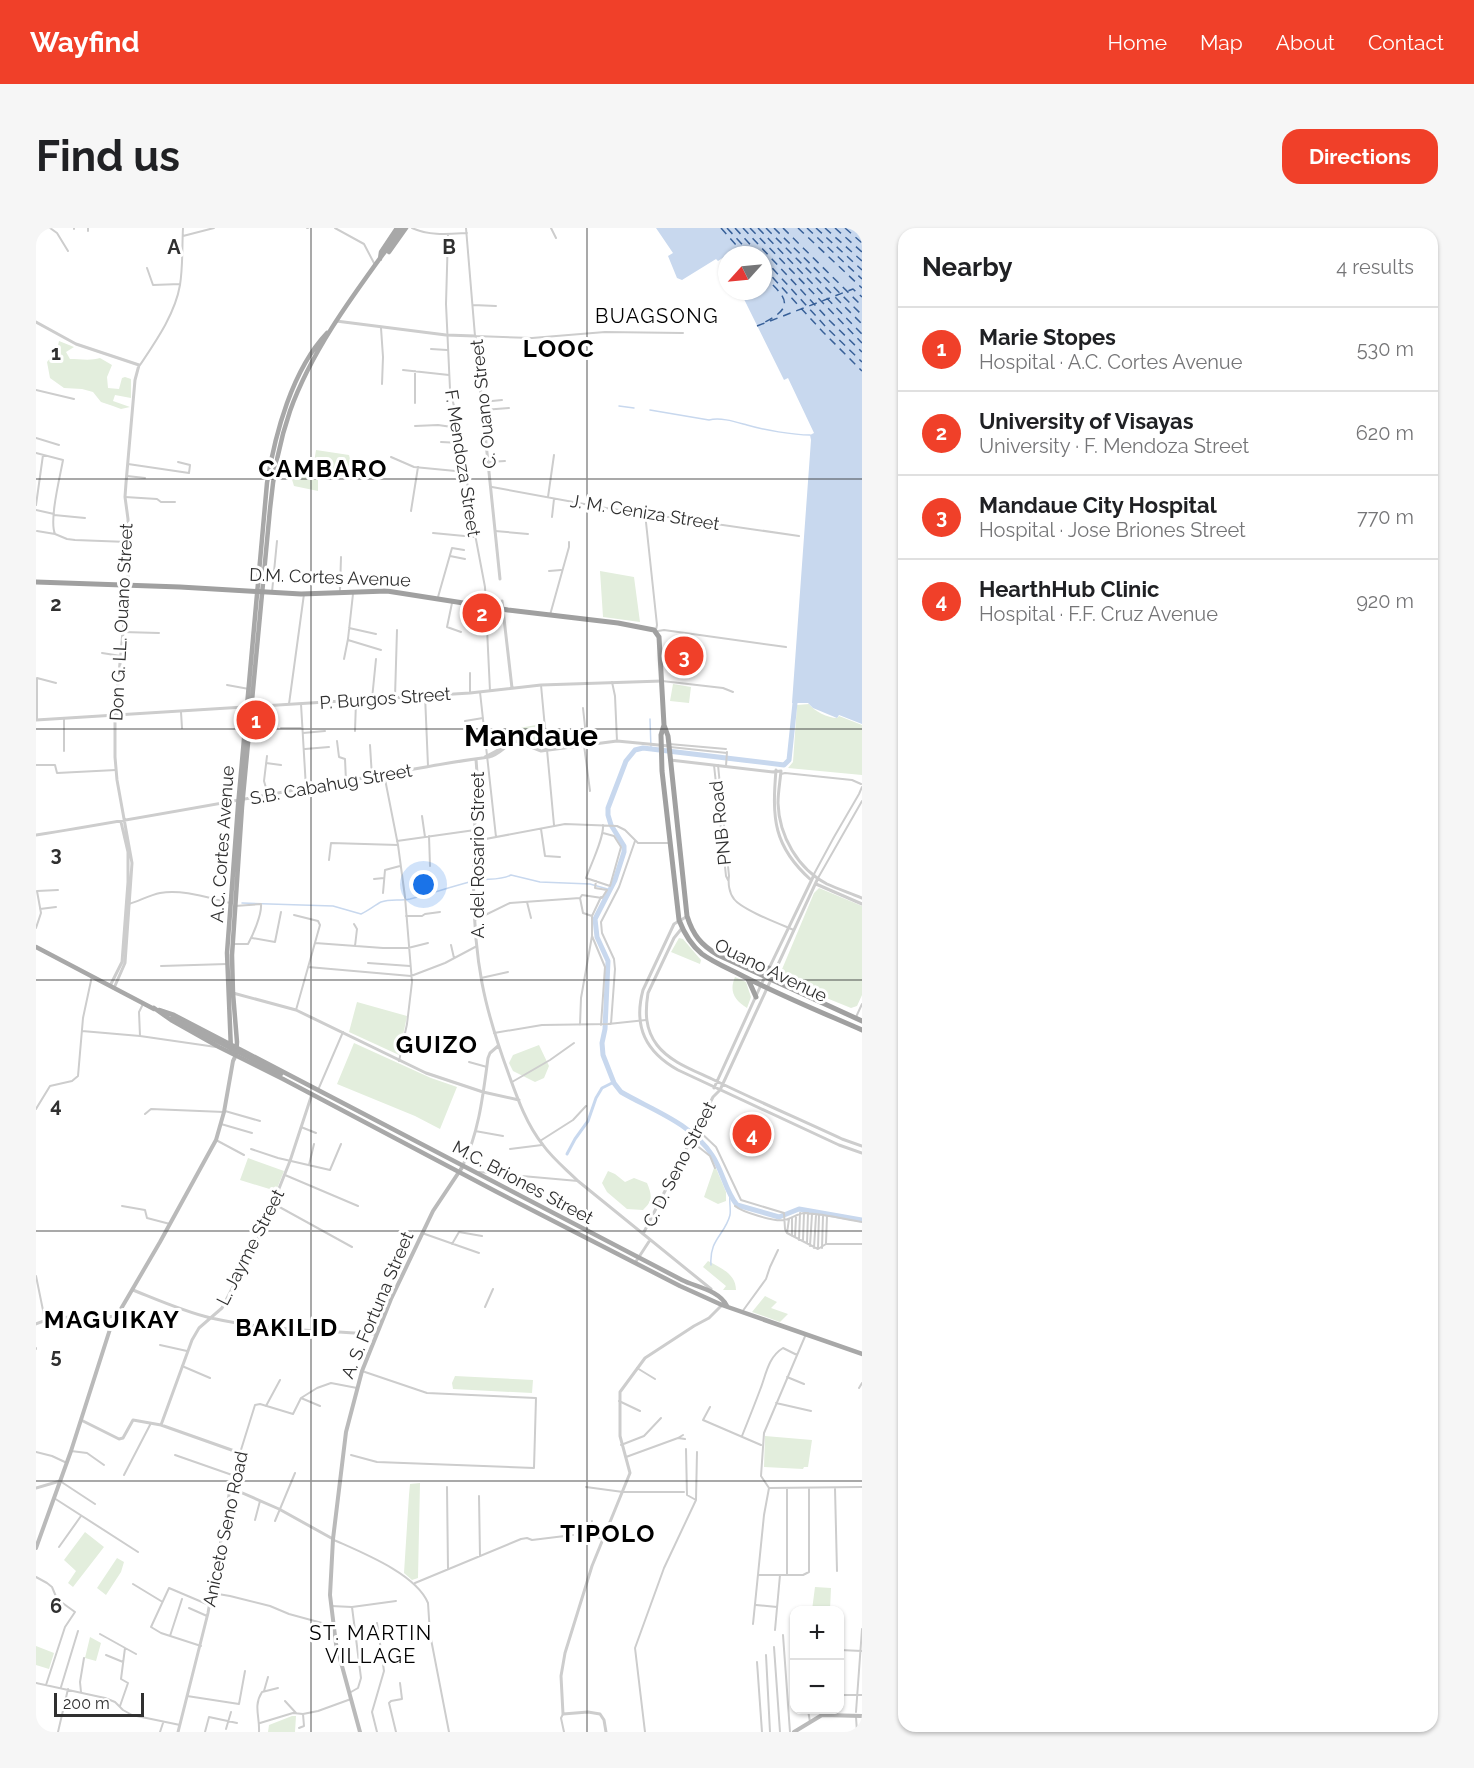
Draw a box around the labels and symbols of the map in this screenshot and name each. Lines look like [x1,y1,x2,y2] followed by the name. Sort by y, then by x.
[167,235,181,259] text: A
[442,235,456,259] text: B
[718,246,772,300] north arrow
[595,304,719,328] district label: BUAGSONG
[523,334,595,363] district label: LOOC
[466,338,500,470] street label: C. Ouano Street
[51,341,61,365] text: 1
[441,388,485,538] street label: F. Mendoza Street
[258,454,388,483] district label: CAMBARO
[569,490,721,534] street label: J. M. Ceniza Street
[105,522,137,722] street label: Don G. LL. Ouano Street
[249,564,411,590] street label: D.M. Cortes Avenue
[462,590,502,636] pin: 2
[50,592,62,616] text: 2
[664,634,704,678] pin: 3
[319,683,451,713] street label: P. Burgos Street
[236,698,276,742] pin: 1
[464,718,598,753] district label: Mandaue
[248,759,414,809] street label: S.B. Cabahug Street
[206,764,238,923] street label: A.C. Cortes Avenue
[467,772,488,938] street label: A. del Rosario Street
[705,780,735,866] street label: PNB Road
[50,842,62,866] text: 3
[409,870,438,899] your location
[711,934,831,1006] street label: Ouano Avenue
[396,1030,478,1059] district label: GUIZO
[50,1093,62,1117] text: 4
[638,1098,720,1230] street label: C. D. Seno Street
[732,1112,772,1156] pin: 4
[449,1136,597,1228] street label: M.C. Briones Street
[212,1185,288,1309] street label: L. Jayme Street
[337,1228,417,1382] street label: A. S. Fortuna Street
[44,1305,180,1334] district label: MAGUIKAY
[235,1313,339,1342] district label: BAKILID
[50,1344,62,1368] text: 5
[198,1449,252,1609] street label: Aniceto Seno Road
[560,1519,656,1548] district label: TIPOLO
[50,1594,62,1618] text: 6
[309,1621,433,1668] district label: ST. MARTIN VILLAGE
[54,1690,144,1718] scale bar

